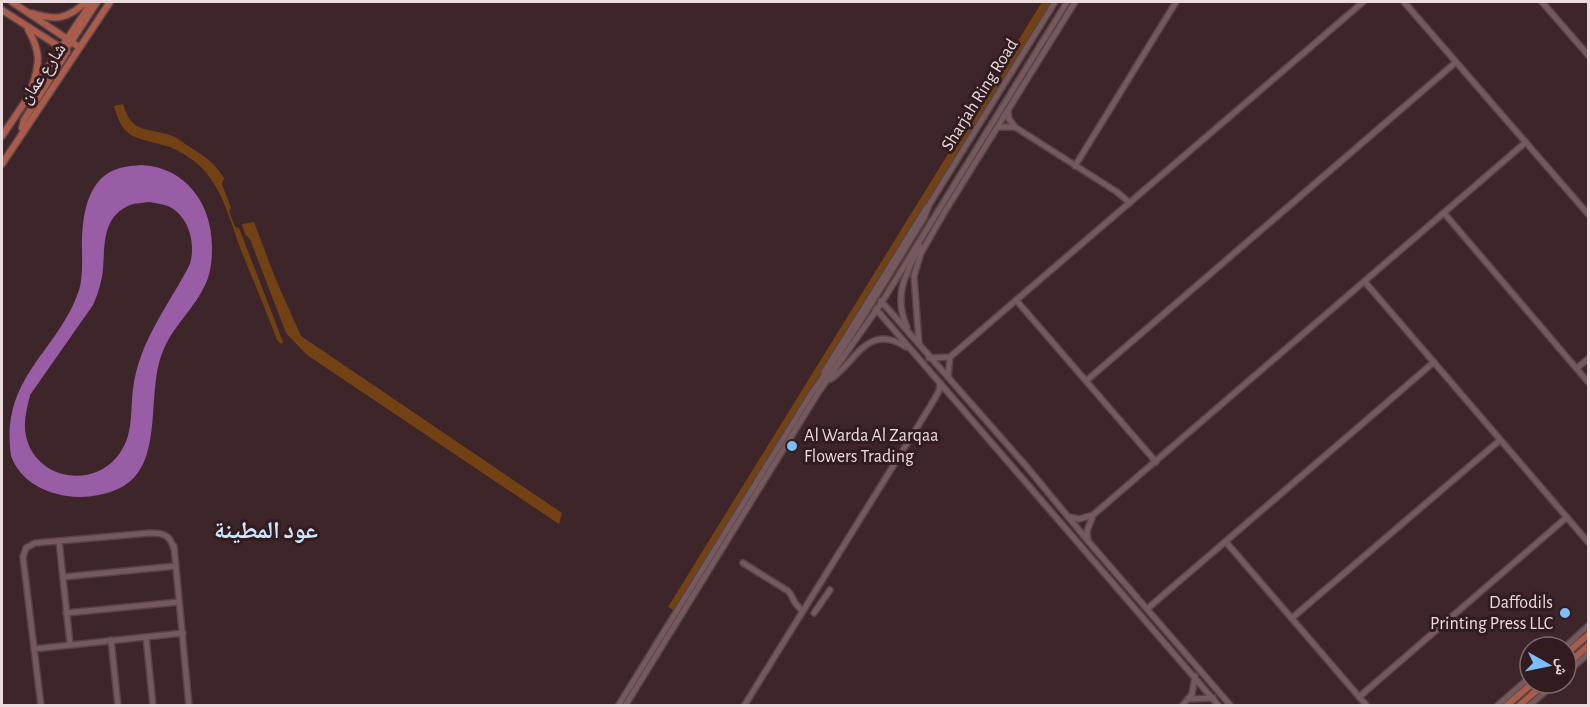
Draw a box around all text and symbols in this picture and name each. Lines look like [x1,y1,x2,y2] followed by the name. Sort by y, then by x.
[938,36,1022,154] street label: Sharjah Ring Road
[16,40,71,108] street label: شارع عمان
[804,427,939,466] place label: Al Warda Al Zarqaa Flowers Trading
[785,439,799,453] marker: Al Warda Al Zarqaa Flowers Trading
[214,519,318,544] district label: عود المطينة
[1430,594,1553,633] place label: Daffodils Printing Press LLC
[1558,606,1572,620] marker: Daffodils Printing Press LLC
[1518,635,1578,695] north arrow
[1552,657,1571,677] text: ش

